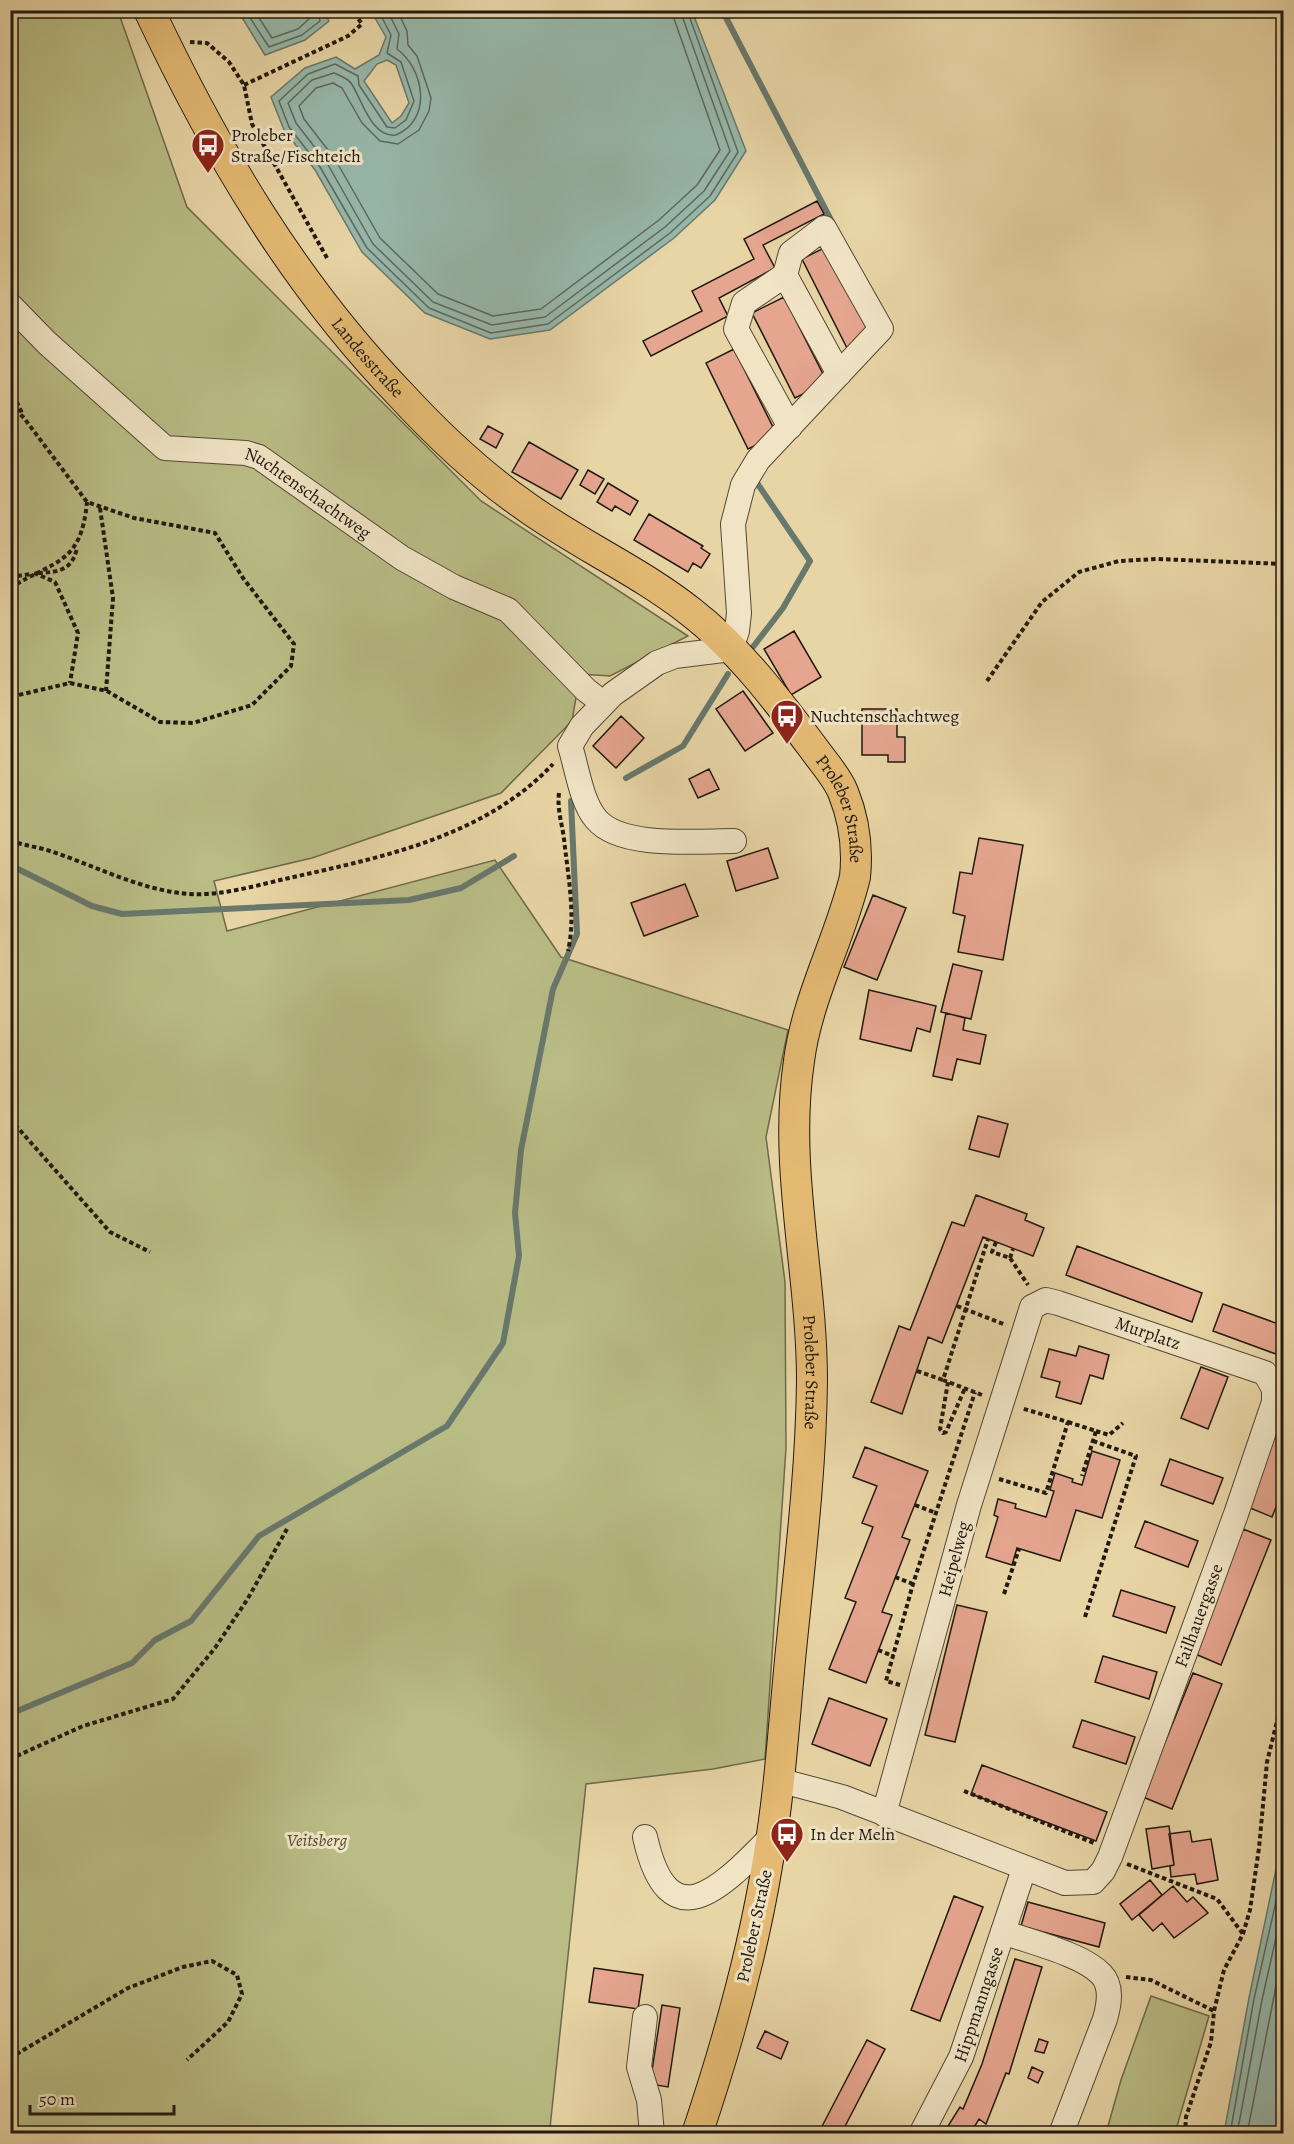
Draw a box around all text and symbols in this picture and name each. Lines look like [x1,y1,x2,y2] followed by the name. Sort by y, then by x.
[231,123,361,168] place label: Proleber Straße/Fischteich
[190,127,226,174] bus stop icon: Proleber Straße/Fischteich
[326,312,409,403] street label: Landesstraße
[242,441,376,545] street label: Nuchtenschachtweg
[769,698,805,745] bus stop icon: Nuchtenschachtweg
[810,704,959,728] place label: Nuchtenschachtweg
[810,749,868,863] street label: Proleber Straße
[1112,1311,1184,1355] street label: Murplatz
[797,1314,824,1430] street label: Proleber Straße
[932,1518,976,1600] street label: Heipelweg
[1169,1560,1229,1671] street label: Failhauergasse
[769,1816,805,1863] bus stop icon: In der Meln
[810,1822,895,1846] place label: In der Meln
[287,1828,347,1852] park label: Veitsberg
[730,1867,778,1985] street label: Proleber Straße
[948,1944,1009,2066] street label: Hippmanngasse
[30,2078,174,2116] scale bar
[39,2087,75,2111] text: 50 m

